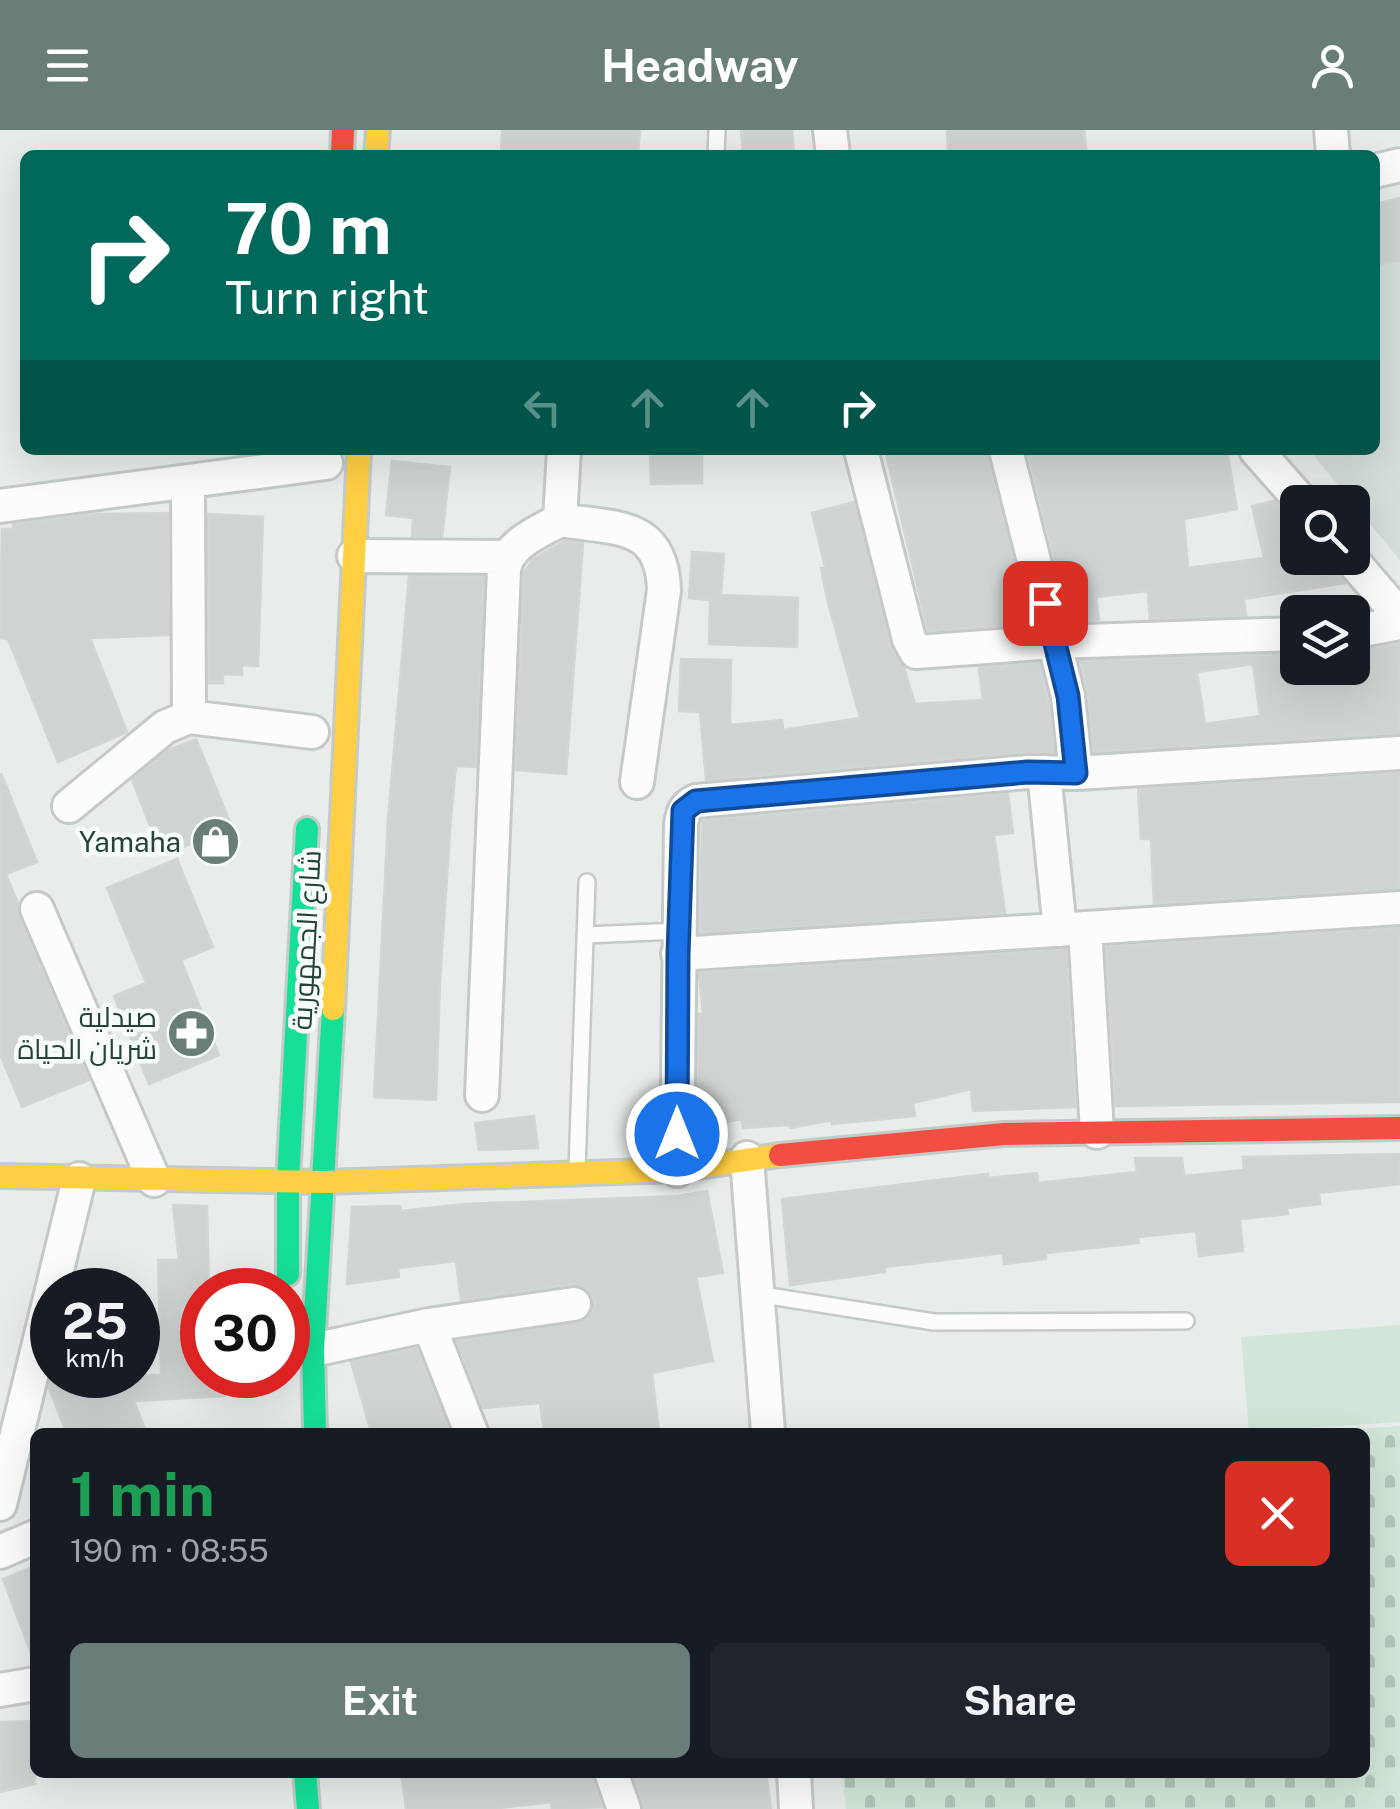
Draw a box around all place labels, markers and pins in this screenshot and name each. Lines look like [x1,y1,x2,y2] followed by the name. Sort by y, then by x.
[1003,561,1088,646] pin
[190,816,242,868] shop icon: Yamaha
[79,825,181,858] place label: Yamaha
[18,1000,157,1066] place label: صيدلية شريان الحياة
[166,1007,218,1059] pharmacy icon: صيدلية شريان الحياة

